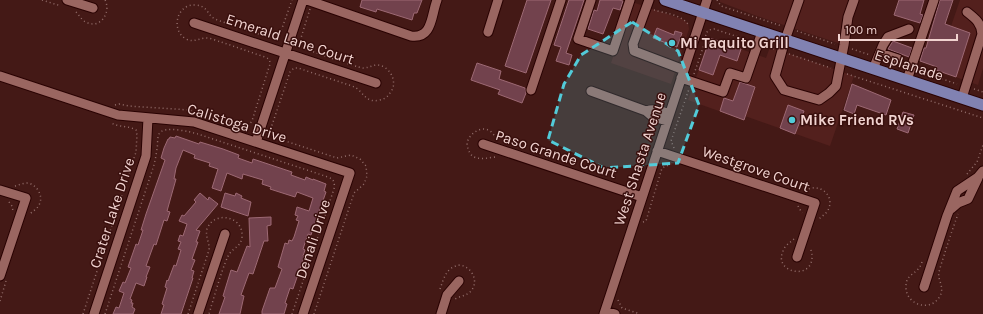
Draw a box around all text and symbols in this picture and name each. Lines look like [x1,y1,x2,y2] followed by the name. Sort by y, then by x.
[224,10,357,68] street label: Emerald Lane Court
[839,16,957,42] scale bar
[845,23,877,37] text: 100 m
[680,34,789,52] place label: Mi Taquito Grill
[667,38,677,48] marker: Mi Taquito Grill
[872,45,946,85] street label: Esplanade
[610,90,670,228] street label: West Shasta Avenue
[185,99,289,147] street label: Calistoga Drive
[800,111,914,129] place label: Mike Friend RVs
[787,115,797,125] marker: Mike Friend RVs
[493,126,619,182] street label: Paso Grande Court
[700,142,812,196] street label: Westgrove Court
[86,155,138,271] street label: Crater Lake Drive
[292,197,334,281] street label: Denali Drive

